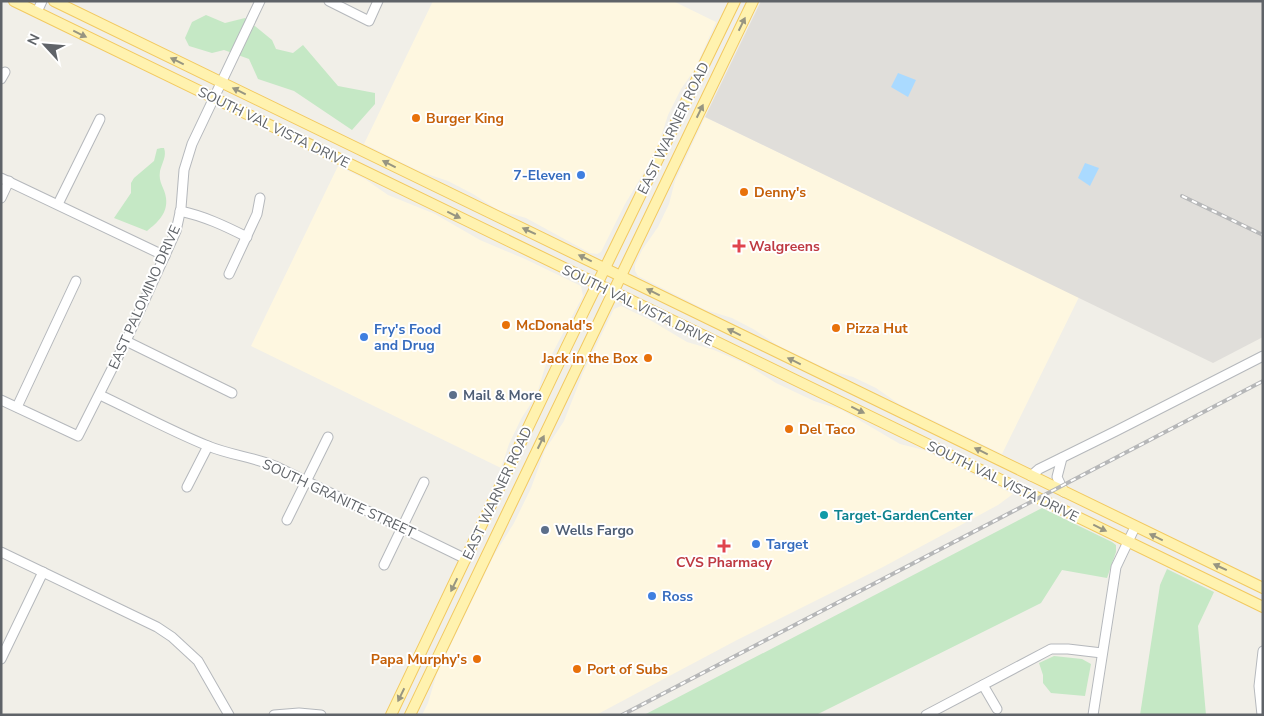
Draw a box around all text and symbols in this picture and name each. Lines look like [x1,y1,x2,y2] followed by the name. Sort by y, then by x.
[738,17,746,31] one-way arrow
[20,20,70,70] north arrow
[73,29,88,38] one-way arrow
[23,31,45,48] text: N
[170,57,184,65] one-way arrow
[633,59,714,197] street label: EAST WARNER ROAD
[195,82,353,172] street label: SOUTH VAL VISTA DRIVE
[232,87,247,95] one-way arrow
[696,104,704,118] one-way arrow
[426,109,504,128] place label: Burger King
[410,112,422,124] marker: Burger King
[382,160,397,168] one-way arrow
[513,166,571,185] place label: 7-Eleven
[575,169,587,181] marker: 7-Eleven
[754,183,806,202] place label: Denny's
[738,186,750,198] marker: Denny's
[447,211,461,219] one-way arrow
[104,222,185,372] street label: EAST PALOMINO DRIVE
[521,227,536,235] one-way arrow
[749,237,820,256] place label: Walgreens
[733,240,745,252] marker: Walgreens
[578,254,592,262] one-way arrow
[559,260,717,350] street label: SOUTH VAL VISTA DRIVE
[645,287,660,296] one-way arrow
[516,316,593,335] place label: McDonald's
[500,319,512,331] marker: McDonald's
[846,319,908,338] place label: Pizza Hut
[374,320,441,355] place label: Fry's Food and Drug
[830,322,842,334] marker: Pizza Hut
[727,327,741,335] one-way arrow
[358,331,370,343] marker: Fry's Food and Drug
[541,349,638,368] place label: Jack in the Box
[642,352,654,364] marker: Jack in the Box
[787,357,802,365] one-way arrow
[463,386,542,405] place label: Mail & More
[447,389,459,401] marker: Mail & More
[851,407,865,415] one-way arrow
[799,420,855,439] place label: Del Taco
[783,423,795,435] marker: Del Taco
[458,424,537,563] street label: EAST WARNER ROAD
[537,435,545,449] one-way arrow
[924,436,1082,526] street label: SOUTH VAL VISTA DRIVE
[974,447,988,455] one-way arrow
[259,455,419,543] street label: SOUTH GRANITE STREET
[834,506,973,525] place label: Target-GardenCenter
[818,509,830,521] marker: Target-GardenCenter
[555,521,634,540] place label: Wells Fargo
[539,524,551,536] marker: Wells Fargo
[1093,524,1108,532] one-way arrow
[1149,533,1163,541] one-way arrow
[766,535,809,554] place label: Target
[750,538,762,550] marker: Target
[718,540,730,552] marker: CVS Pharmacy
[676,553,773,572] place label: CVS Pharmacy
[1213,563,1227,571] one-way arrow
[450,578,458,592] one-way arrow
[662,587,693,606] place label: Ross
[646,590,658,602] marker: Ross
[371,650,467,669] place label: Papa Murphy's
[471,653,483,665] marker: Papa Murphy's
[587,660,668,679] place label: Port of Subs
[571,663,583,675] marker: Port of Subs
[396,688,405,703] one-way arrow

